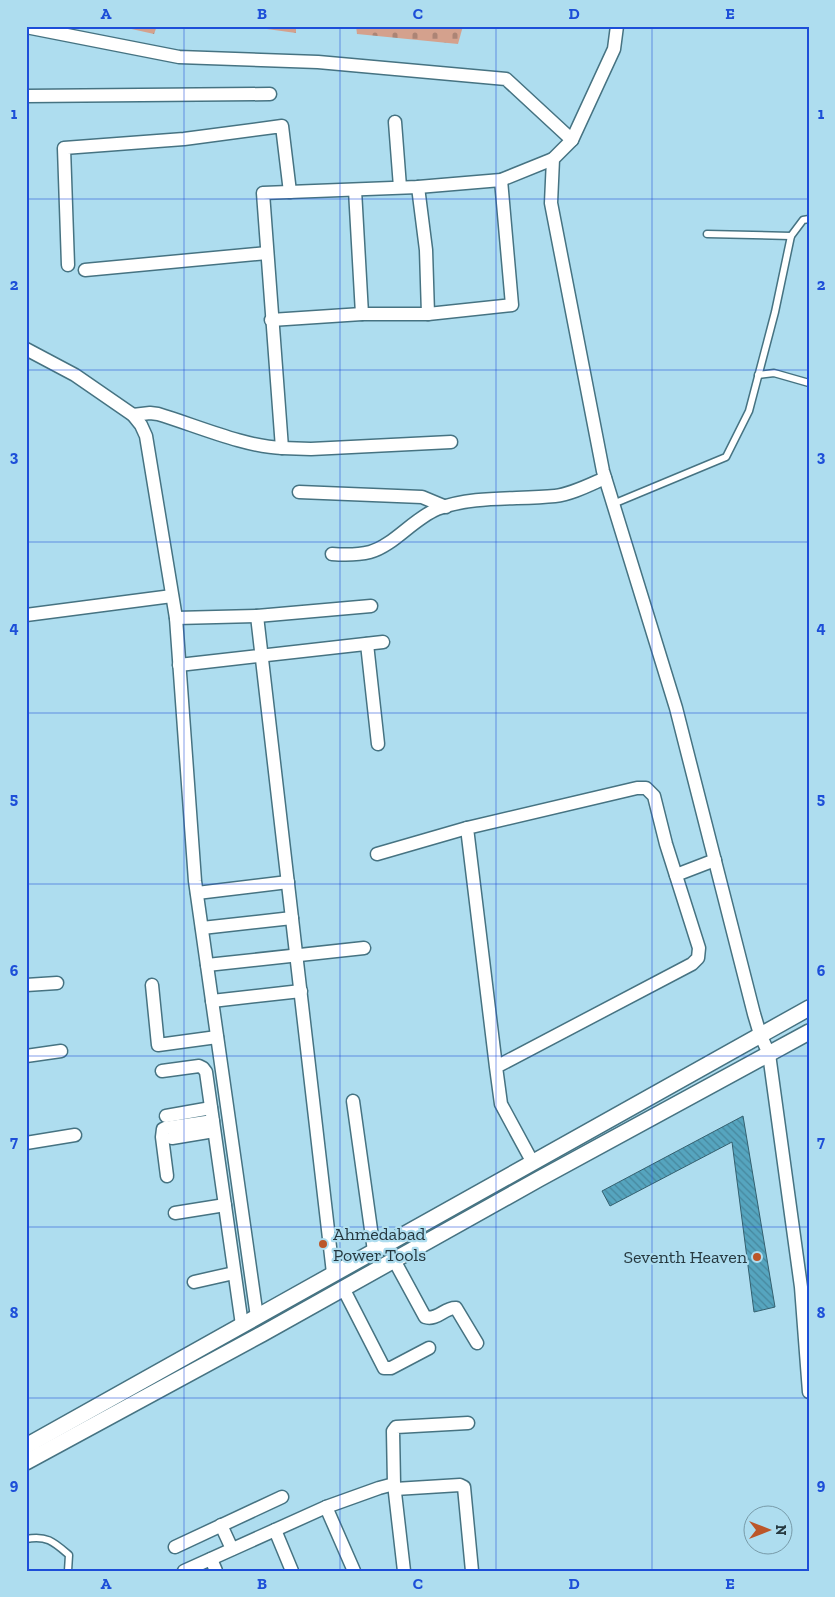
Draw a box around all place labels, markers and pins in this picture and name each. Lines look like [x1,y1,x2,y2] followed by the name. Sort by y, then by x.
[333,1223,426,1266] place label: Ahmedabad Power Tools
[317,1238,329,1250] marker: Ahmedabad Power Tools
[623,1246,748,1268] place label: Seventh Heaven
[751,1251,763,1263] marker: Seventh Heaven

